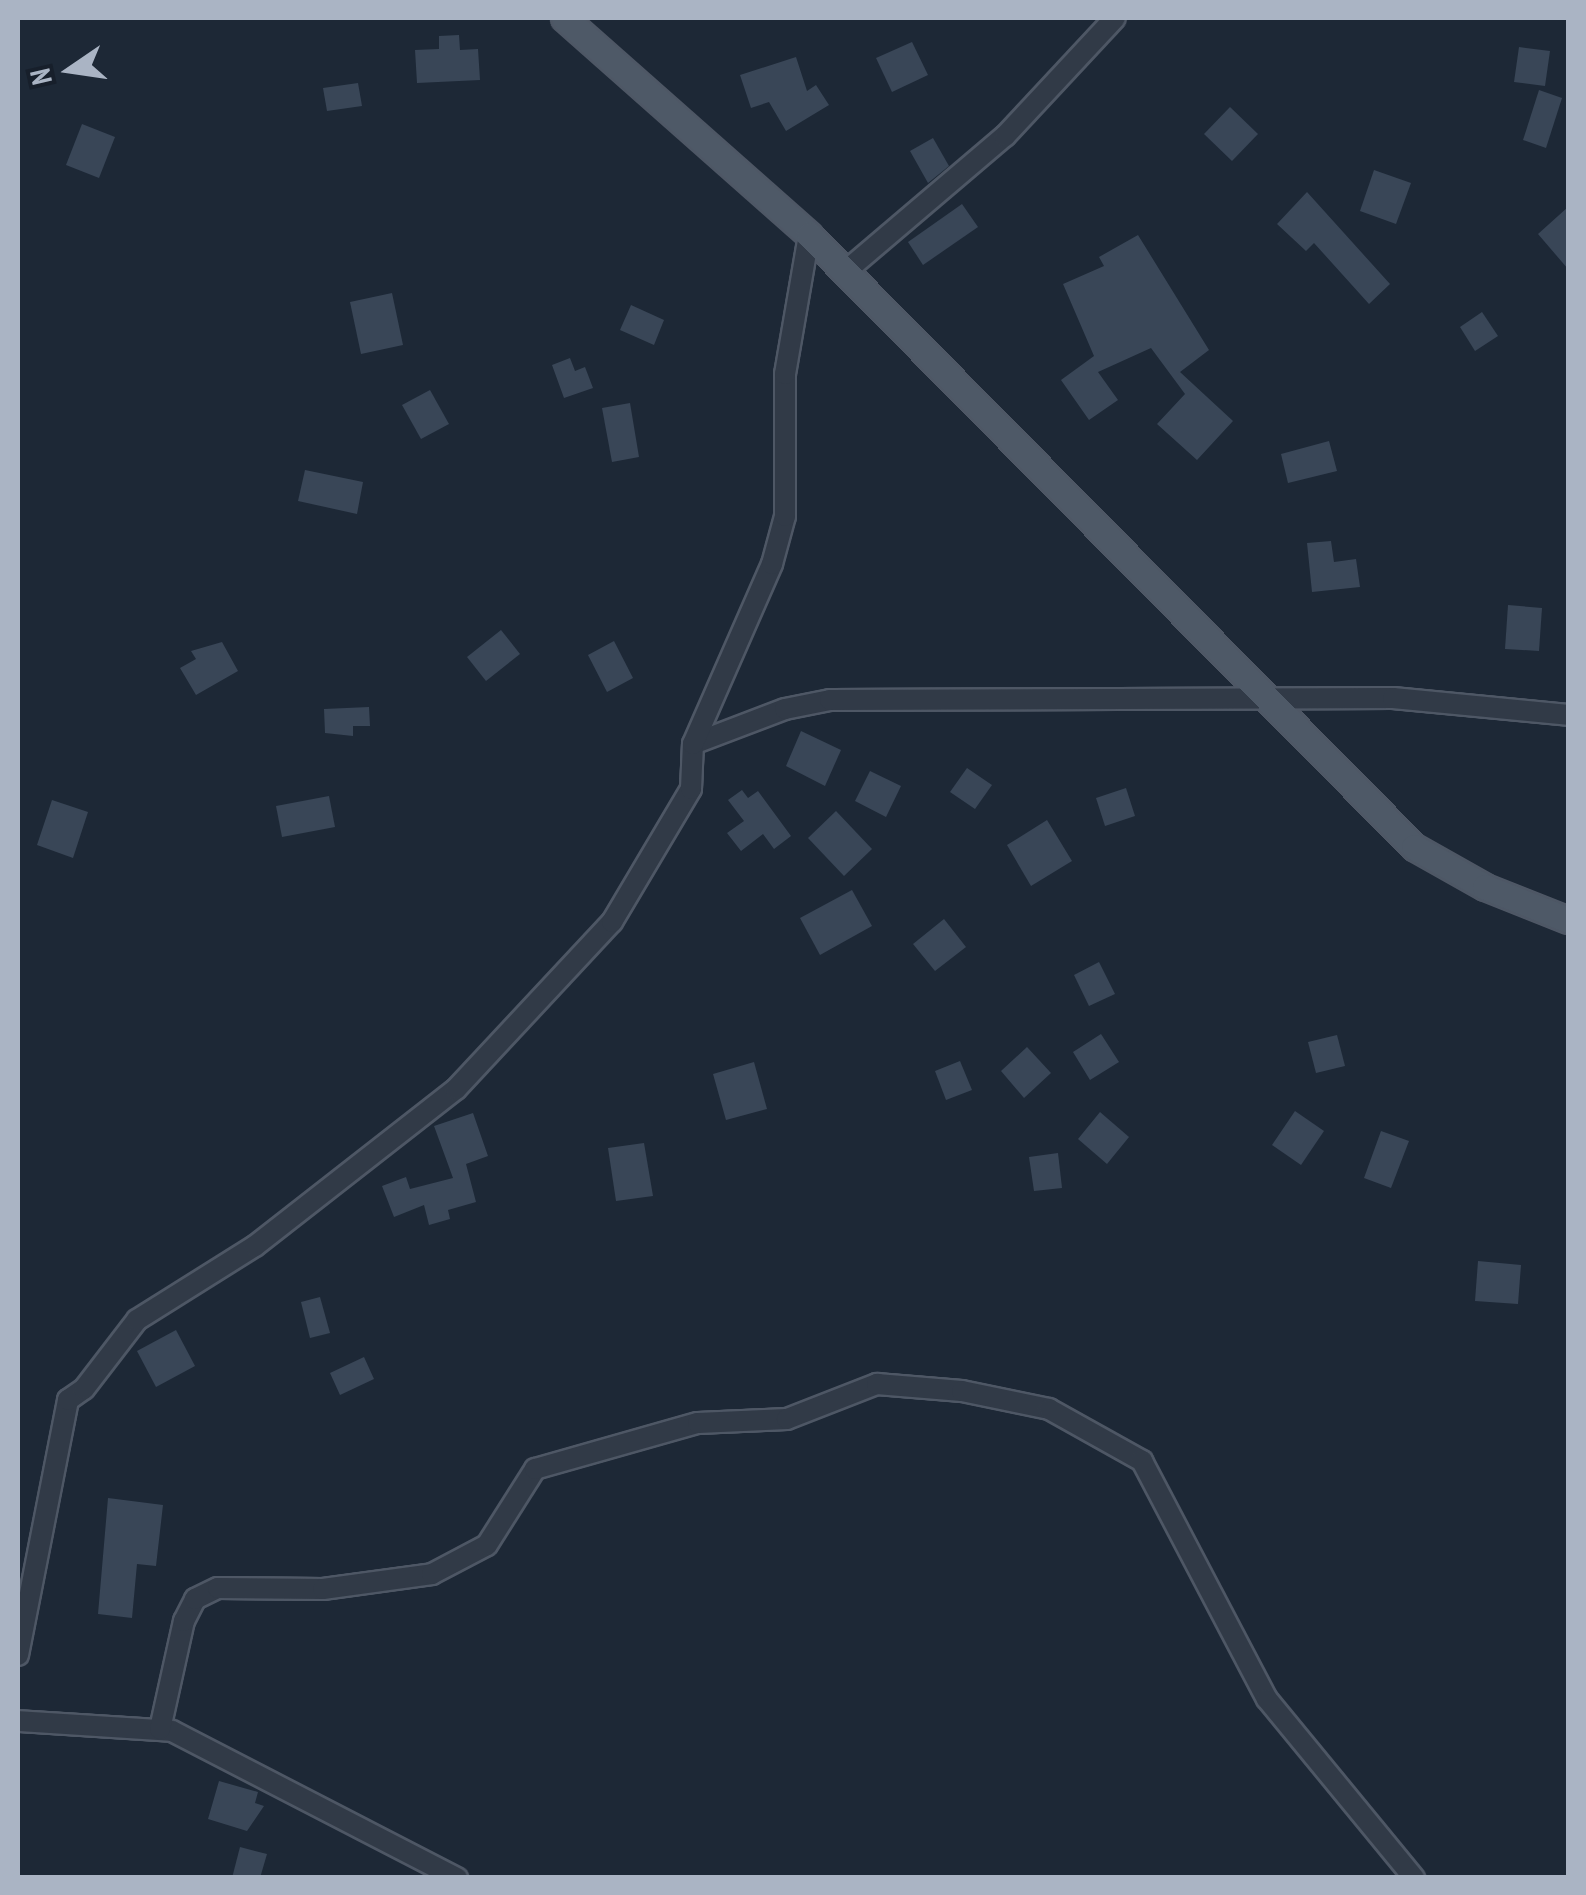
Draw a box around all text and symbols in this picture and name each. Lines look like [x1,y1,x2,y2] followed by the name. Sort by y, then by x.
[20,20,120,120] north arrow
[21,65,60,88] text: N

